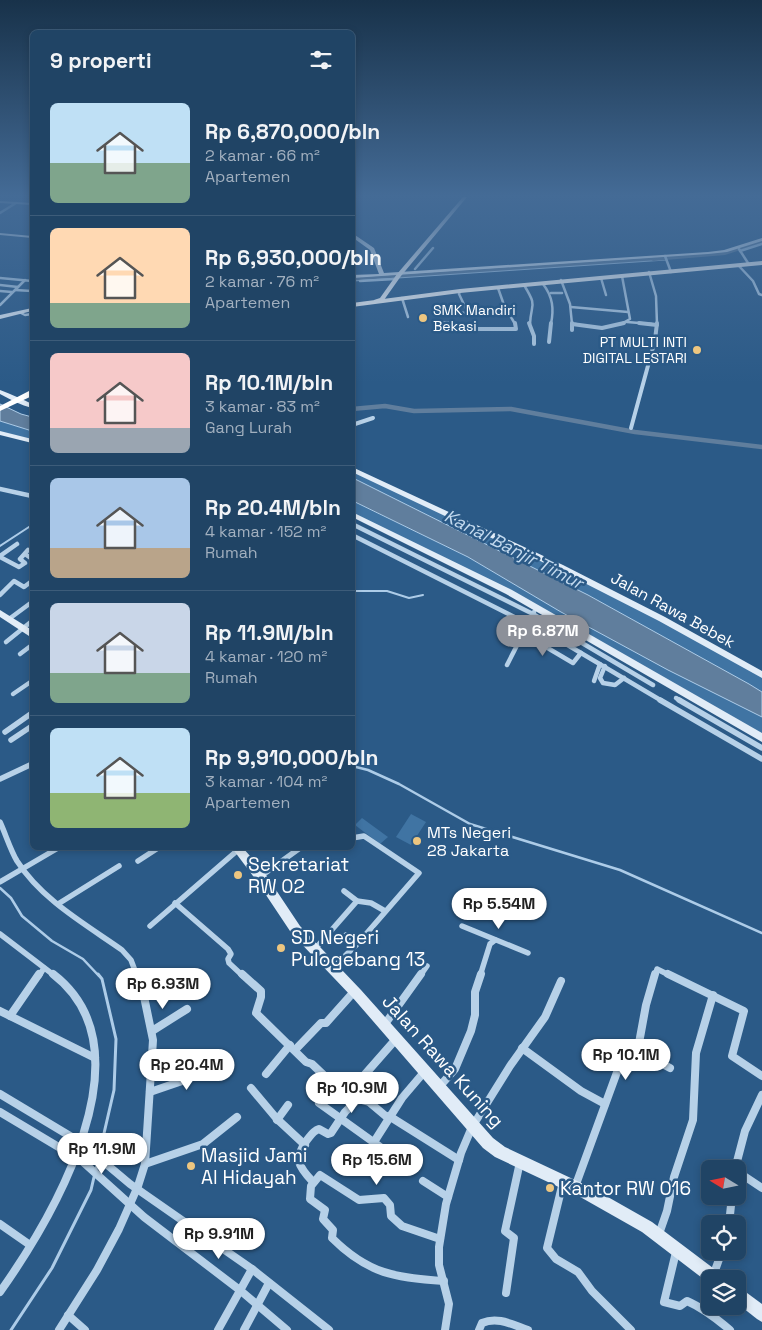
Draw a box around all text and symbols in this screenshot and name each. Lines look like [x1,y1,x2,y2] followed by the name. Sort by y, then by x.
[307,46,335,74] icon: filters
[50,47,152,74] text: 9 properti
[205,118,380,145] text: Rp 6,870,000/bln
[90,123,150,183] icon: home
[205,145,320,166] text: 2 kamar · 66 m²
[205,166,290,187] text: Apartemen
[205,244,382,271] text: Rp 6,930,000/bln
[90,248,150,308] icon: home
[205,271,319,292] text: 2 kamar · 76 m²
[205,292,290,313] text: Apartemen
[433,301,516,335] place label: SMK Mandiri Bekasi
[417,312,429,324] marker: SMK Mandiri Bekasi
[583,333,687,367] place label: PT MULTI INTI DIGITAL LESTARI
[691,344,703,356] marker: PT MULTI INTI DIGITAL LESTARI
[205,369,333,396] text: Rp 10.1M/bln
[90,373,150,433] icon: home
[205,396,320,417] text: 3 kamar · 83 m²
[205,417,292,438] text: Gang Lurah
[205,494,341,521] text: Rp 20.4M/bln
[90,498,150,558] icon: home
[441,504,589,595] water label: Kanal Banjir Timur
[205,521,326,542] text: 4 kamar · 152 m²
[205,542,258,563] text: Rumah
[607,567,739,653] street label: Jalan Rawa Bebek
[491,614,595,657] pin: Rp 6.87M
[205,619,334,646] text: Rp 11.9M/bln
[507,620,579,641] text: Rp 6.87M
[90,623,150,683] icon: home
[205,646,327,667] text: 4 kamar · 120 m²
[205,667,258,688] text: Rumah
[205,744,379,771] text: Rp 9,910,000/bln
[90,748,150,808] icon: home
[205,771,327,792] text: 3 kamar · 104 m²
[205,792,290,813] text: Apartemen
[427,822,511,861] place label: MTs Negeri 28 Jakarta
[411,835,423,847] marker: MTs Negeri 28 Jakarta
[248,852,349,899] place label: Sekretariat RW 02
[232,869,244,881] marker: Sekretariat RW 02
[447,888,551,930] pin: Rp 5.54M
[463,893,535,914] text: Rp 5.54M
[291,925,425,972] place label: SD Negeri Pulogebang 13
[275,942,287,954] marker: SD Negeri Pulogebang 13
[111,968,215,1010] pin: Rp 6.93M
[127,973,199,994] text: Rp 6.93M
[377,989,509,1133] street label: Jalan Rawa Kuning
[574,1038,678,1081] pin: Rp 10.1M
[592,1044,660,1065] text: Rp 10.1M
[135,1048,239,1091] pin: Rp 20.4M
[150,1054,224,1075] text: Rp 20.4M
[300,1072,404,1114] pin: Rp 10.9M
[317,1077,387,1098] text: Rp 10.9M
[50,1132,154,1175] pin: Rp 11.9M
[68,1138,136,1159] text: Rp 11.9M
[201,1143,308,1190] place label: Masjid Jami Al Hidayah
[325,1144,429,1186] pin: Rp 15.6M
[342,1149,412,1170] text: Rp 15.6M
[185,1160,197,1172] marker: Masjid Jami Al Hidayah
[701,1160,746,1205] north arrow
[701,1160,746,1315] map controls
[560,1176,691,1201] place label: Kantor RW 016
[544,1182,556,1194] marker: Kantor RW 016
[701,1215,746,1260] button: locate
[167,1218,271,1260] pin: Rp 9.91M
[184,1223,254,1244] text: Rp 9.91M
[701,1270,746,1315] button: layers

